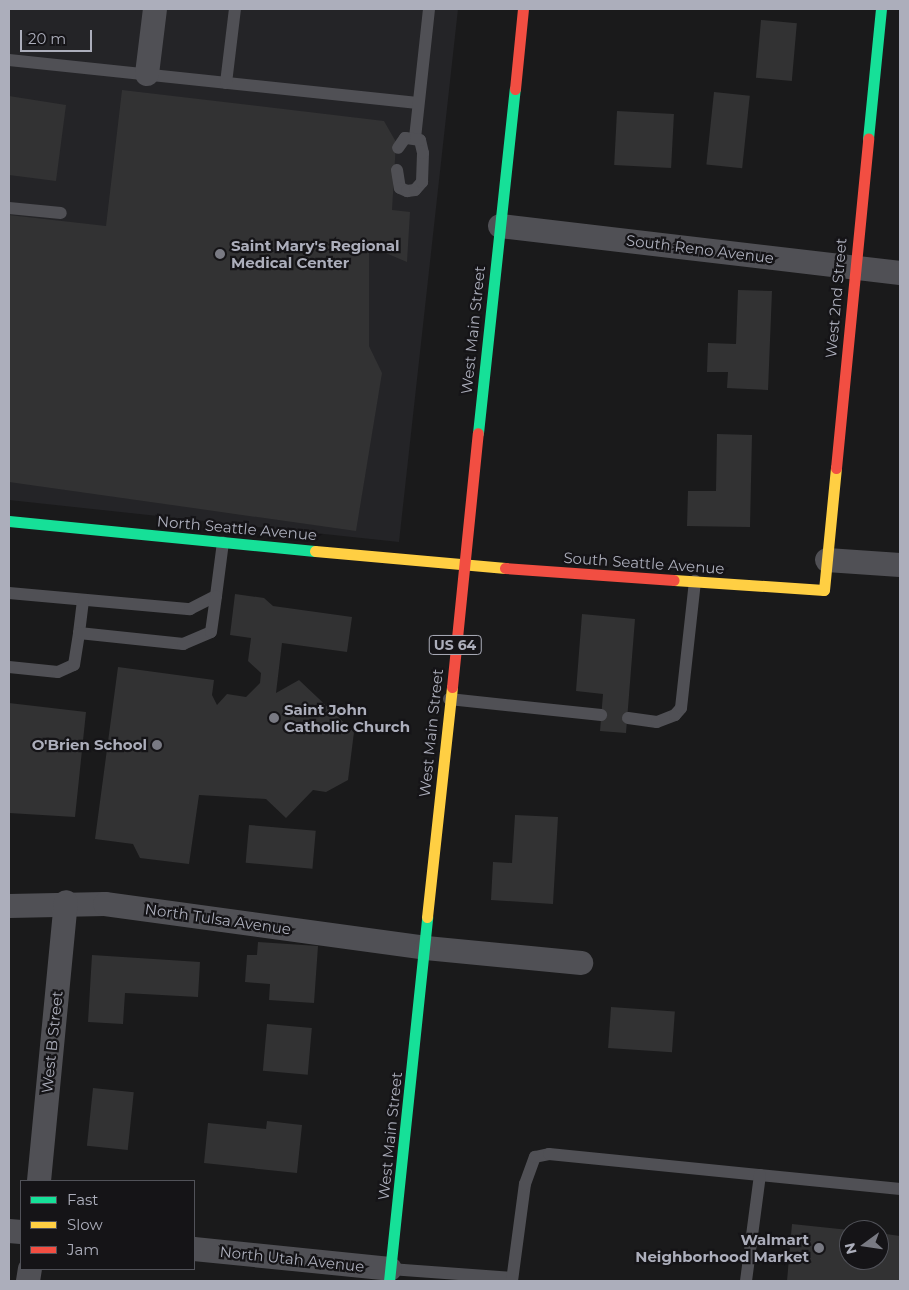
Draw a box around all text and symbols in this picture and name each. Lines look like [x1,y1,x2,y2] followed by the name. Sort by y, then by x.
[22,20,95,52] scale bar
[28,29,66,48] text: 20 m
[625,231,775,267] street label: South Reno Avenue
[231,236,400,271] place label: Saint Mary's Regional Medical Center
[822,237,850,359] street label: West 2nd Street
[213,247,227,261] marker: Saint Mary's Regional Medical Center
[457,265,489,395] street label: West Main Street
[156,512,318,544] street label: North Seattle Avenue
[563,548,725,578] street label: South Seattle Avenue
[429,634,481,656] road number: US 64
[415,668,447,798] street label: West Main Street
[284,700,410,735] place label: Saint John Catholic Church
[268,712,280,724] marker: Saint John Catholic Church
[32,736,147,754] place label: O'Brien School
[151,739,163,751] marker: O'Brien School
[144,900,292,938] street label: North Tulsa Avenue
[38,990,66,1094] street label: West B Street
[374,1071,406,1201] street label: West Main Street
[20,1180,195,1270] legend
[67,1190,98,1209] text: Fast
[67,1215,103,1234] text: Slow
[839,1220,889,1270] north arrow
[635,1230,809,1265] place label: Walmart Neighborhood Market
[67,1240,99,1259] text: Jam
[840,1241,861,1256] text: N
[219,1242,365,1276] street label: North Utah Avenue
[813,1242,825,1254] marker: Walmart Neighborhood Market

